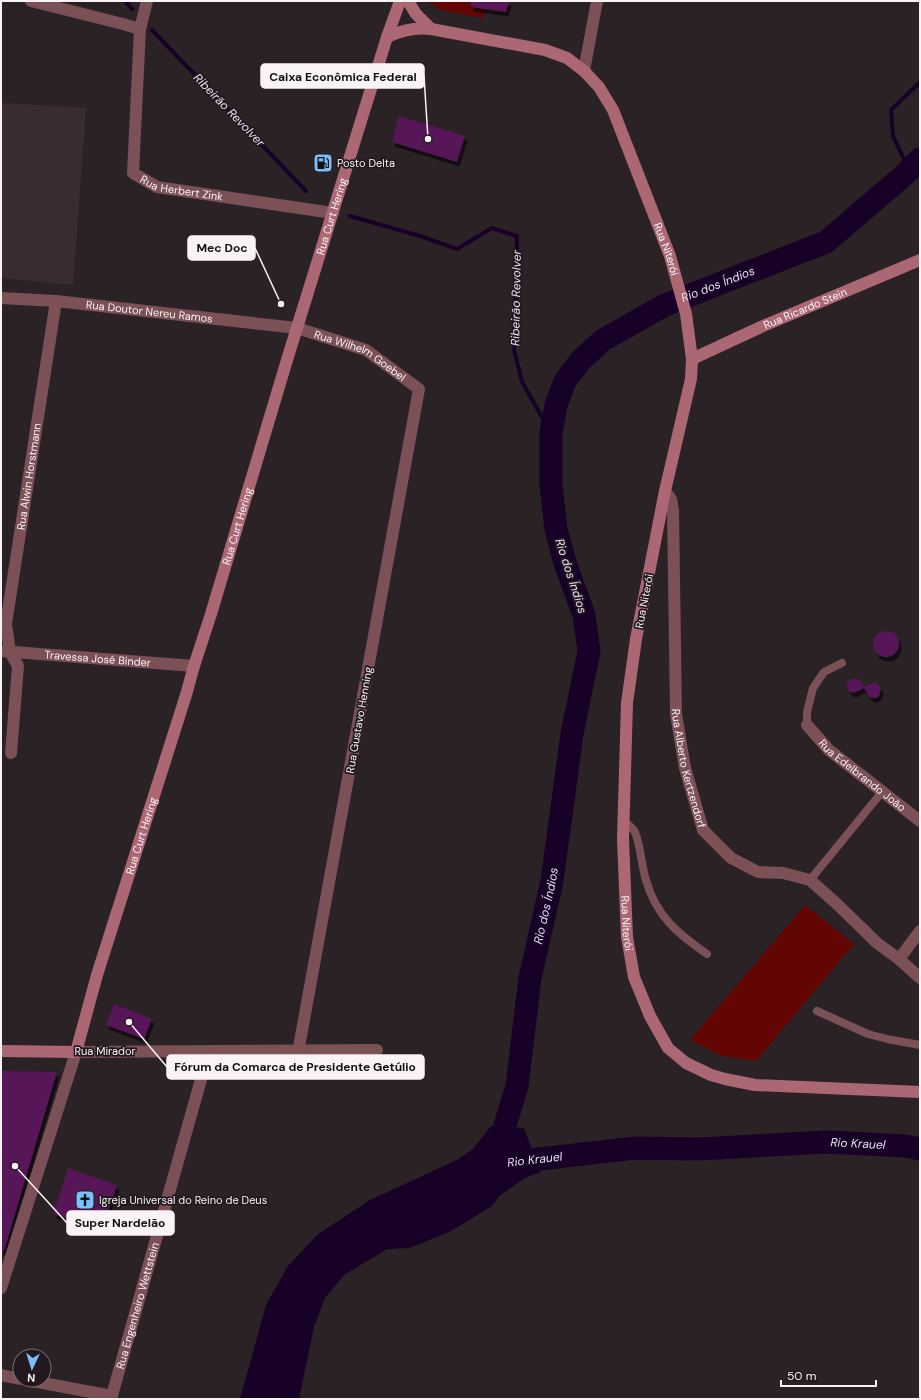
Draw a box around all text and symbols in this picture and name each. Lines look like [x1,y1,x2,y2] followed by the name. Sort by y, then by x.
[261,64,424,88] callout: Caixa Econômica Federal
[269,69,417,85] text: Caixa Econômica Federal
[190,70,269,151] water label: Ribeirão Revolver
[312,152,334,174] fuel station icon: Posto Delta
[337,156,395,170] place label: Posto Delta
[138,172,224,204] street label: Rua Herbert Zink
[313,176,350,257] street label: Rua Curt Hering
[651,220,682,277] street label: Rua Niterói
[188,236,255,260] callout: Mec Doc
[196,240,248,256] text: Mec Doc
[507,249,525,346] water label: Ribeirão Revolver
[679,263,757,306] water label: Rio dos Índios
[761,285,849,332] street label: Rua Ricardo Stein
[85,297,213,326] street label: Rua Doutor Nereu Ramos
[312,327,409,384] street label: Rua Wilhelm Goebel
[14,422,44,531] street label: Rua Alwin Horstmann
[219,486,255,567] street label: Rua Curt Hering
[551,536,591,616] water label: Rio dos Índios
[632,572,656,630] street label: Rua Niterói
[44,647,151,670] street label: Travessa José Binder
[343,666,375,774] street label: Rua Gustavo Henning
[669,709,709,830] street label: Rua Alberto Kertzendorf
[816,736,909,814] street label: Rua Edelbrando João
[122,795,160,876] street label: Rua Curt Hering
[530,867,562,946] water label: Rio dos Índios
[618,895,636,952] street label: Rua Niterói
[74,1044,136,1058] street label: Rua Mirador
[167,1055,424,1079] callout: Fórum da Comarca de Presidente Getúlio
[174,1059,416,1075] text: Fórum da Comarca de Presidente Getúlio
[830,1134,886,1153] water label: Rio Krauel
[506,1148,563,1171] water label: Rio Krauel
[74,1189,96,1211] church icon: Igreja Universal do Reino de Deus
[99,1193,267,1207] place label: Igreja Universal do Reino de Deus
[67,1211,174,1235] callout: Super Nardelão
[75,1215,165,1231] text: Super Nardelão
[113,1241,162,1371] street label: Rua Engenheiro Wettstein
[12,1348,52,1388] north arrow
[781,1362,876,1388] scale bar
[787,1368,816,1384] text: 50 m
[27,1371,36,1385] text: N

